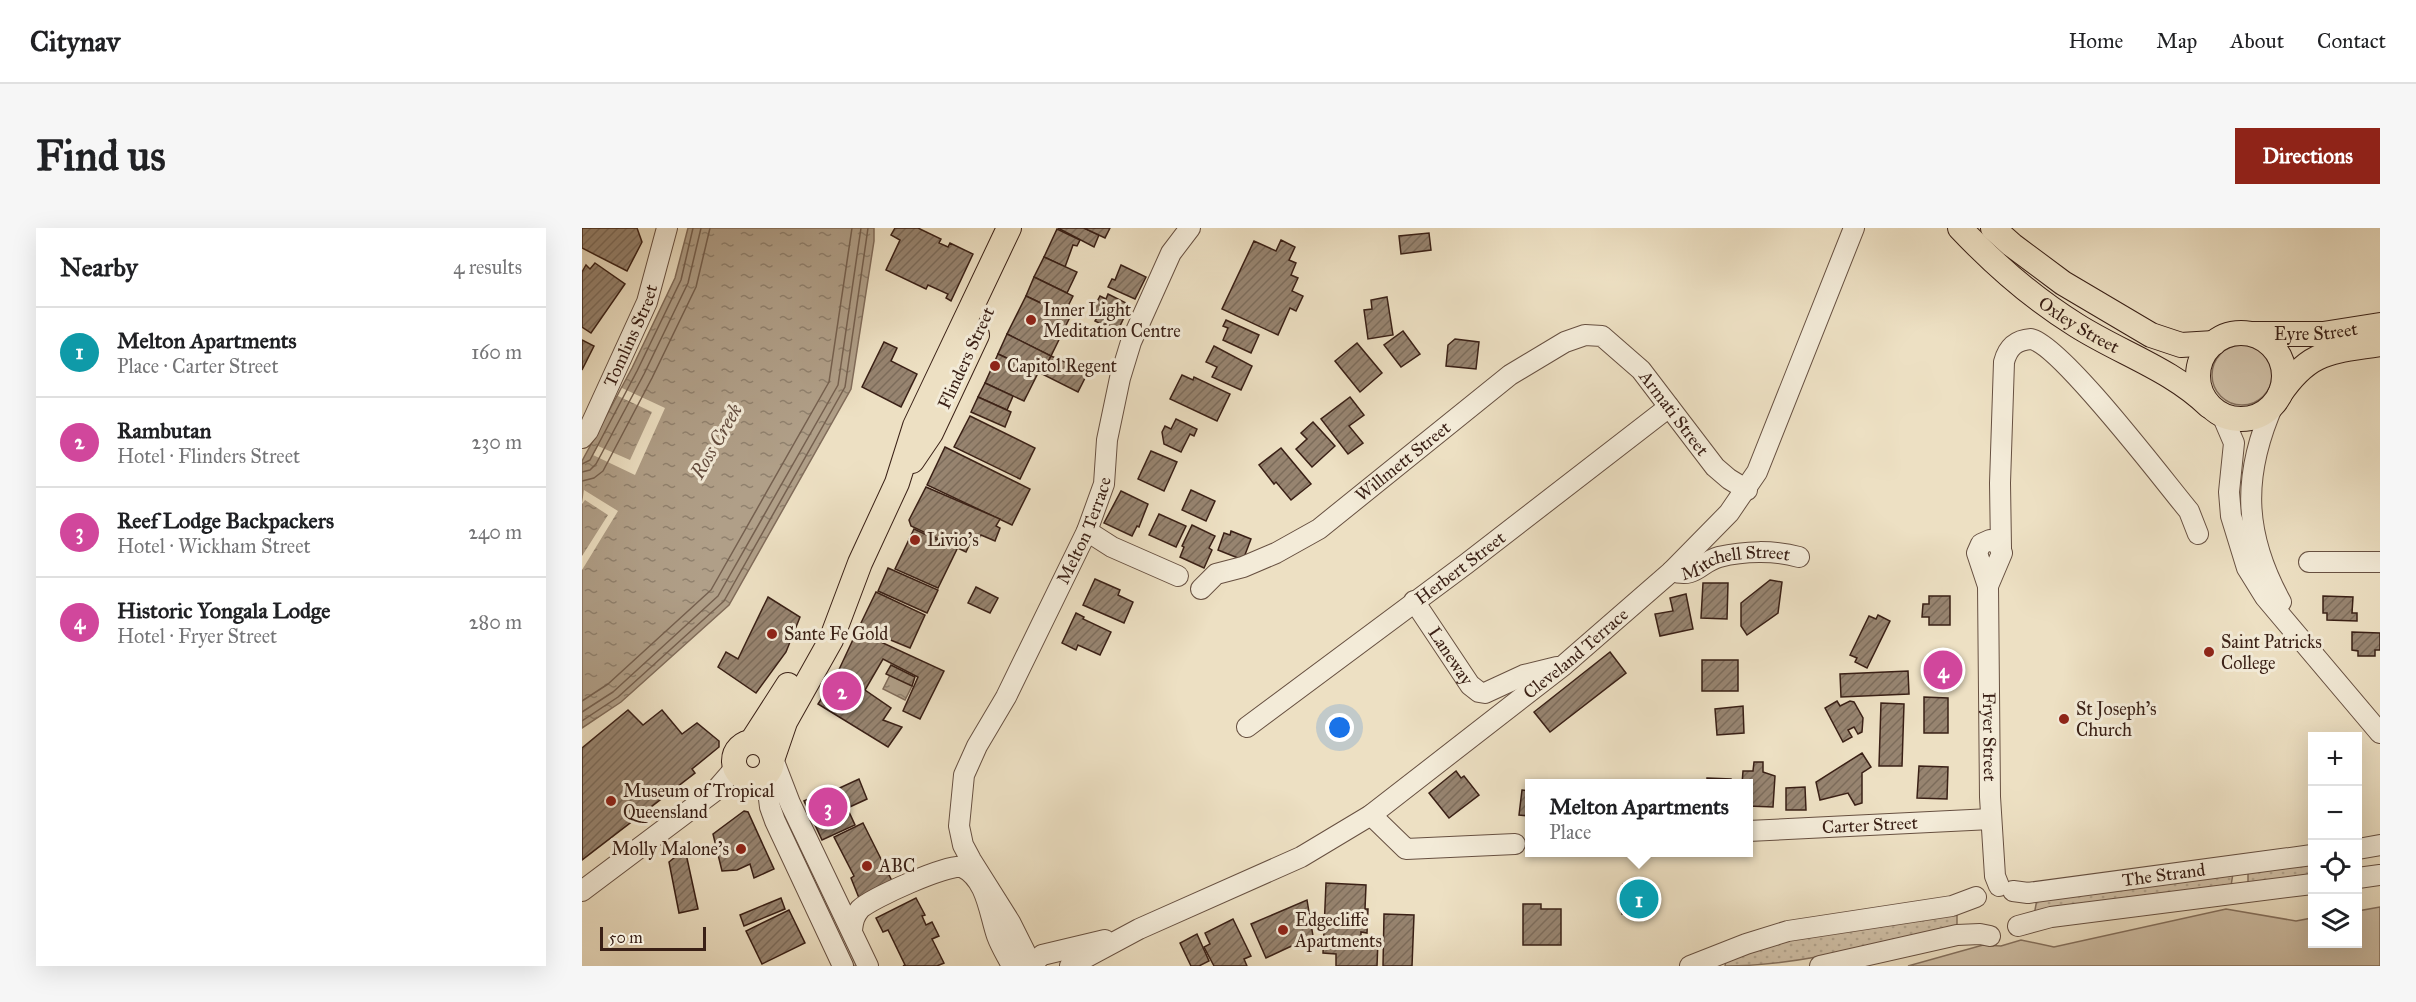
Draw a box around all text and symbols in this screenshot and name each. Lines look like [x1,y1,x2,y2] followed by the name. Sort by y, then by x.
[30,24,120,59] text: Citynav
[2068,28,2123,54] text: Home
[2156,28,2197,54] text: Map
[2230,28,2284,54] text: About
[2317,28,2386,54] text: Contact
[2235,128,2380,184] button: Directions
[36,130,166,182] text: Find us
[60,251,138,283] text: Nearby
[453,255,522,279] text: 4 results
[599,281,662,390] street label: Tomlins Street
[2034,292,2123,358] street label: Oxley Street
[1043,299,1181,342] place label: Inner Light Meditation Centre
[933,303,999,412] street label: Flinders Street
[1024,313,1038,327] marker: Inner Light Meditation Centre
[2274,318,2360,345] street label: Eyre Street
[117,327,297,354] text: Melton Apartments
[76,340,83,364] text: 1
[471,340,522,364] text: 160 m
[117,354,279,378] text: Place · Carter Street
[1007,355,1118,378] place label: Capitol Regent
[988,359,1002,373] marker: Capitol Regent
[1634,365,1714,461] street label: Armati Street
[685,399,747,484] water label: Ross Creek
[1351,416,1455,506] street label: Willmett Street
[117,417,211,444] text: Rambutan
[75,430,84,454] text: 2
[471,430,522,454] text: 230 m
[117,444,300,468] text: Hotel · Flinders Street
[1052,477,1115,588] street label: Melton Terrace
[117,507,334,534] text: Reef Lodge Backpackers
[76,520,84,544] text: 3
[468,520,522,544] text: 240 m
[1411,526,1510,609] street label: Herbert Street
[927,529,979,551] place label: Livio's
[908,533,922,547] marker: Livio's
[117,534,311,558] text: Hotel · Wickham Street
[1678,541,1793,585] street label: Mitchell Street
[117,597,330,624] text: Historic Yongala Lodge
[1519,603,1633,704] street label: Cleveland Terrace
[74,610,85,634] text: 4
[469,610,522,634] text: 280 m
[1423,622,1478,690] street label: Laneway
[784,623,888,645] place label: Sante Fe Gold
[117,624,277,648] text: Hotel · Fryer Street
[765,627,779,641] marker: Sante Fe Gold
[2221,631,2322,675] place label: Saint Patricks College
[2202,645,2216,659] marker: Saint Patricks College
[1924,648,1962,692] pin: 4
[822,668,862,714] pin: 2
[1978,692,2001,782] street label: Fryer Street
[2076,698,2157,741] place label: St Joseph's Church
[2057,712,2071,726] marker: St Joseph's Church
[1325,713,1354,742] your location
[2308,732,2362,948] map controls
[2308,732,2362,786] button: +
[1525,779,1753,857] popup
[623,780,775,823] place label: Museum of Tropical Queensland
[808,784,848,830] pin: 3
[2308,786,2362,840] button: −
[1549,793,1729,820] text: Melton Apartments
[604,794,618,808] marker: Museum of Tropical Queensland
[1821,812,1919,838] street label: Carter Street
[1549,820,1591,844] text: Place
[611,838,729,860] place label: Molly Malone's
[2308,840,2362,894] button: locate
[734,842,748,856] marker: Molly Malone's
[878,855,915,877] place label: ABC
[2121,858,2207,891] street label: The Strand
[860,859,874,873] marker: ABC
[1620,876,1658,922] pin: 1
[2308,894,2362,948] button: layers
[1294,909,1382,952] place label: Edgecliffe Apartments
[1276,923,1290,937] marker: Edgecliffe Apartments
[600,924,706,952] scale bar
[609,928,643,947] text: 50 m

